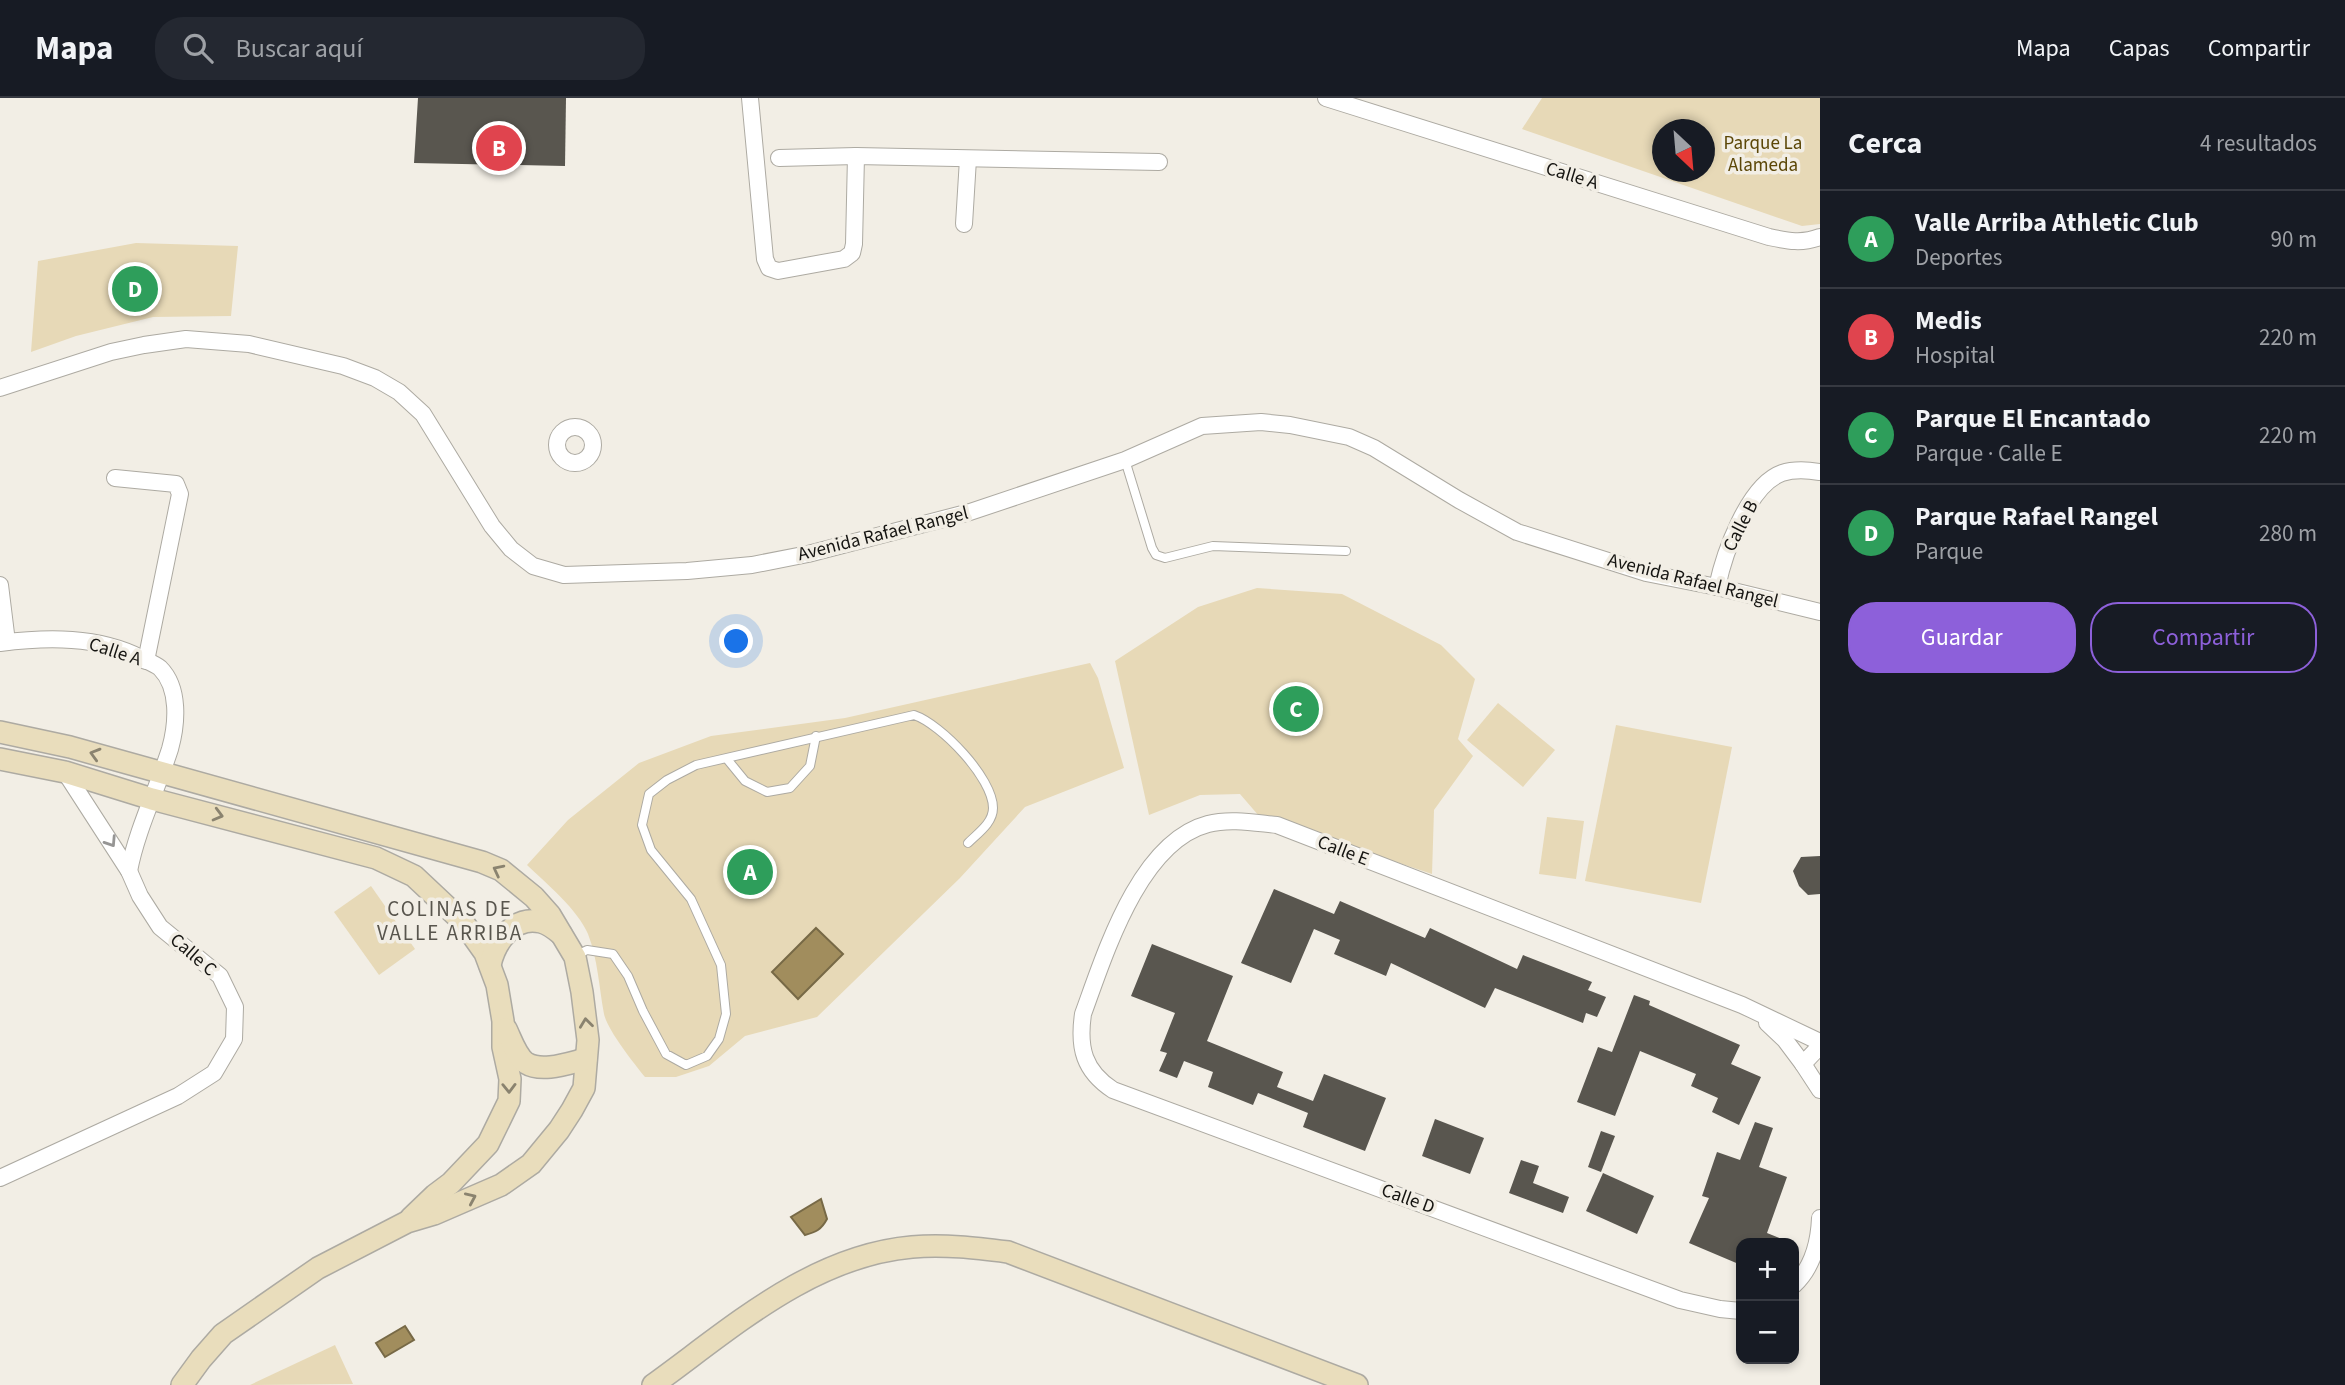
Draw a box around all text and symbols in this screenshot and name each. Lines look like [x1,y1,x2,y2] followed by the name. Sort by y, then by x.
[155,17,645,80] search box
[35,25,113,72] text: Mapa
[179,29,217,67] icon: search
[235,30,363,67] text: Buscar aquí
[2016,31,2071,66] text: Mapa
[2109,31,2170,66] text: Capas
[2208,31,2310,66] text: Compartir
[1652,119,1715,182] north arrow
[476,122,522,174] pin: B
[1848,122,1922,165] text: Cerca
[2200,127,2317,160] text: 4 resultados
[1724,130,1802,179] park label: Parque La Alameda
[1542,155,1602,197] street label: Calle A
[1915,204,2199,241] text: Valle Arriba Athletic Club
[1864,223,1878,256] text: A
[2270,223,2317,256] text: 90 m
[1915,241,2002,274] text: Deportes
[112,263,158,315] pin: D
[1915,302,1982,339] text: Medis
[1864,321,1878,354] text: B
[2259,321,2317,354] text: 220 m
[1915,339,1995,372] text: Hospital
[1915,400,2151,437] text: Parque El Encantado
[1864,419,1878,452] text: C
[2259,419,2317,452] text: 220 m
[1915,437,2063,470] text: Parque · Calle E
[1717,496,1765,556] street label: Calle B
[1915,498,2158,535] text: Parque Rafael Rangel
[795,500,971,568] street label: Avenida Rafael Rangel
[1864,517,1878,550] text: D
[2259,517,2317,550] text: 280 m
[1915,535,1983,568] text: Parque
[1605,547,1781,615] street label: Avenida Rafael Rangel
[1848,602,2076,673] button: Guardar
[2090,602,2317,673] button: Compartir
[719,624,753,658] your location
[85,631,145,673] street label: Calle A
[1273,683,1319,735] pin: C
[89,748,101,763] one-way arrow
[212,807,224,822] one-way arrow
[1313,829,1373,873] street label: Calle E
[102,834,115,847] one-way arrow
[727,846,773,898] pin: A
[493,865,506,879] one-way arrow
[377,894,523,948] district label: COLINAS DE VALLE ARRIBA
[164,927,222,983] street label: Calle C
[578,1017,593,1029] one-way arrow
[501,1084,517,1094] one-way arrow
[1378,1177,1438,1221] street label: Calle D
[464,1192,476,1206] one-way arrow
[1736,1238,1799,1364] map controls
[1736,1238,1799,1301] button: +
[1736,1301,1799,1364] button: −

